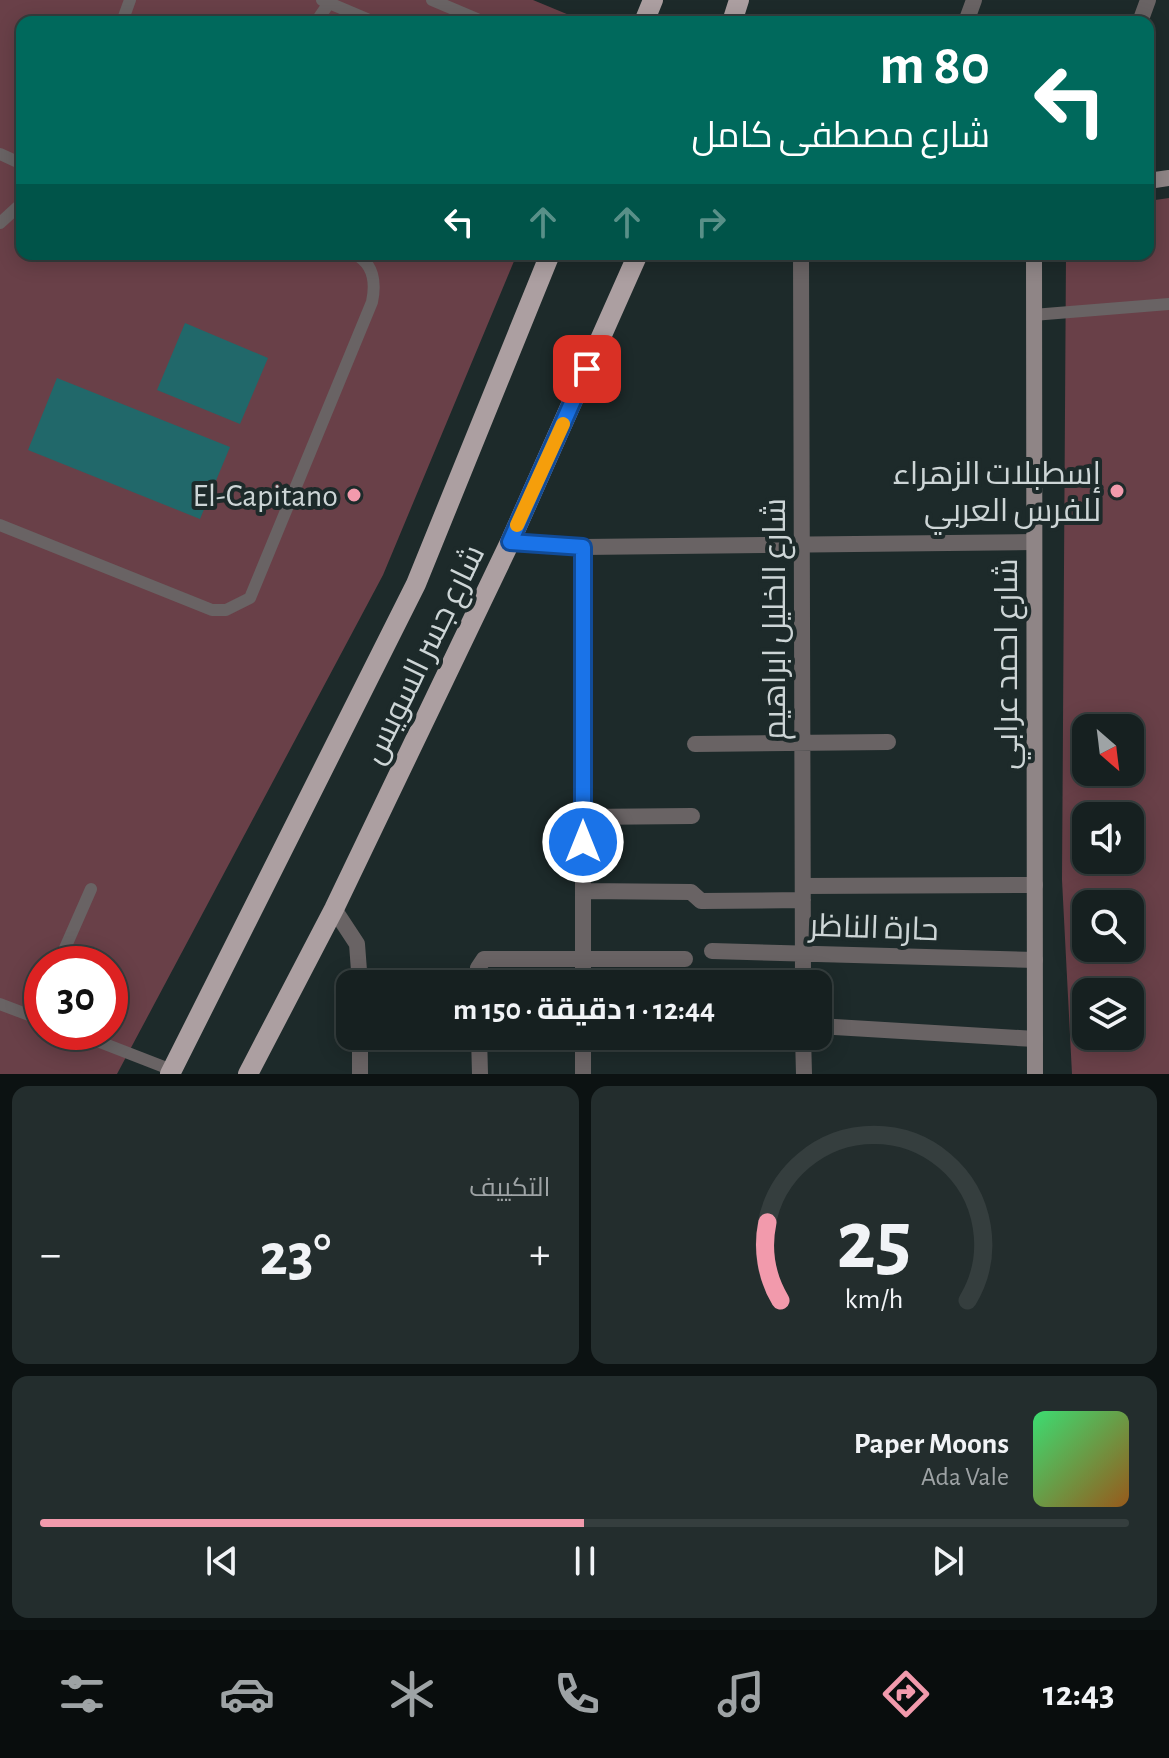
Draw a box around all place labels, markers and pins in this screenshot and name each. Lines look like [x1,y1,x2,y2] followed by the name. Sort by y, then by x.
[553,335,621,403] pin
[892,458,1101,535] place label: إسطبلات الزهراء للفرس العربي
[193,480,338,512] place label: El-Capitano
[1108,482,1126,500] marker: إسطبلات الزهراء للفرس العربي
[345,486,363,504] marker: El-Capitano

